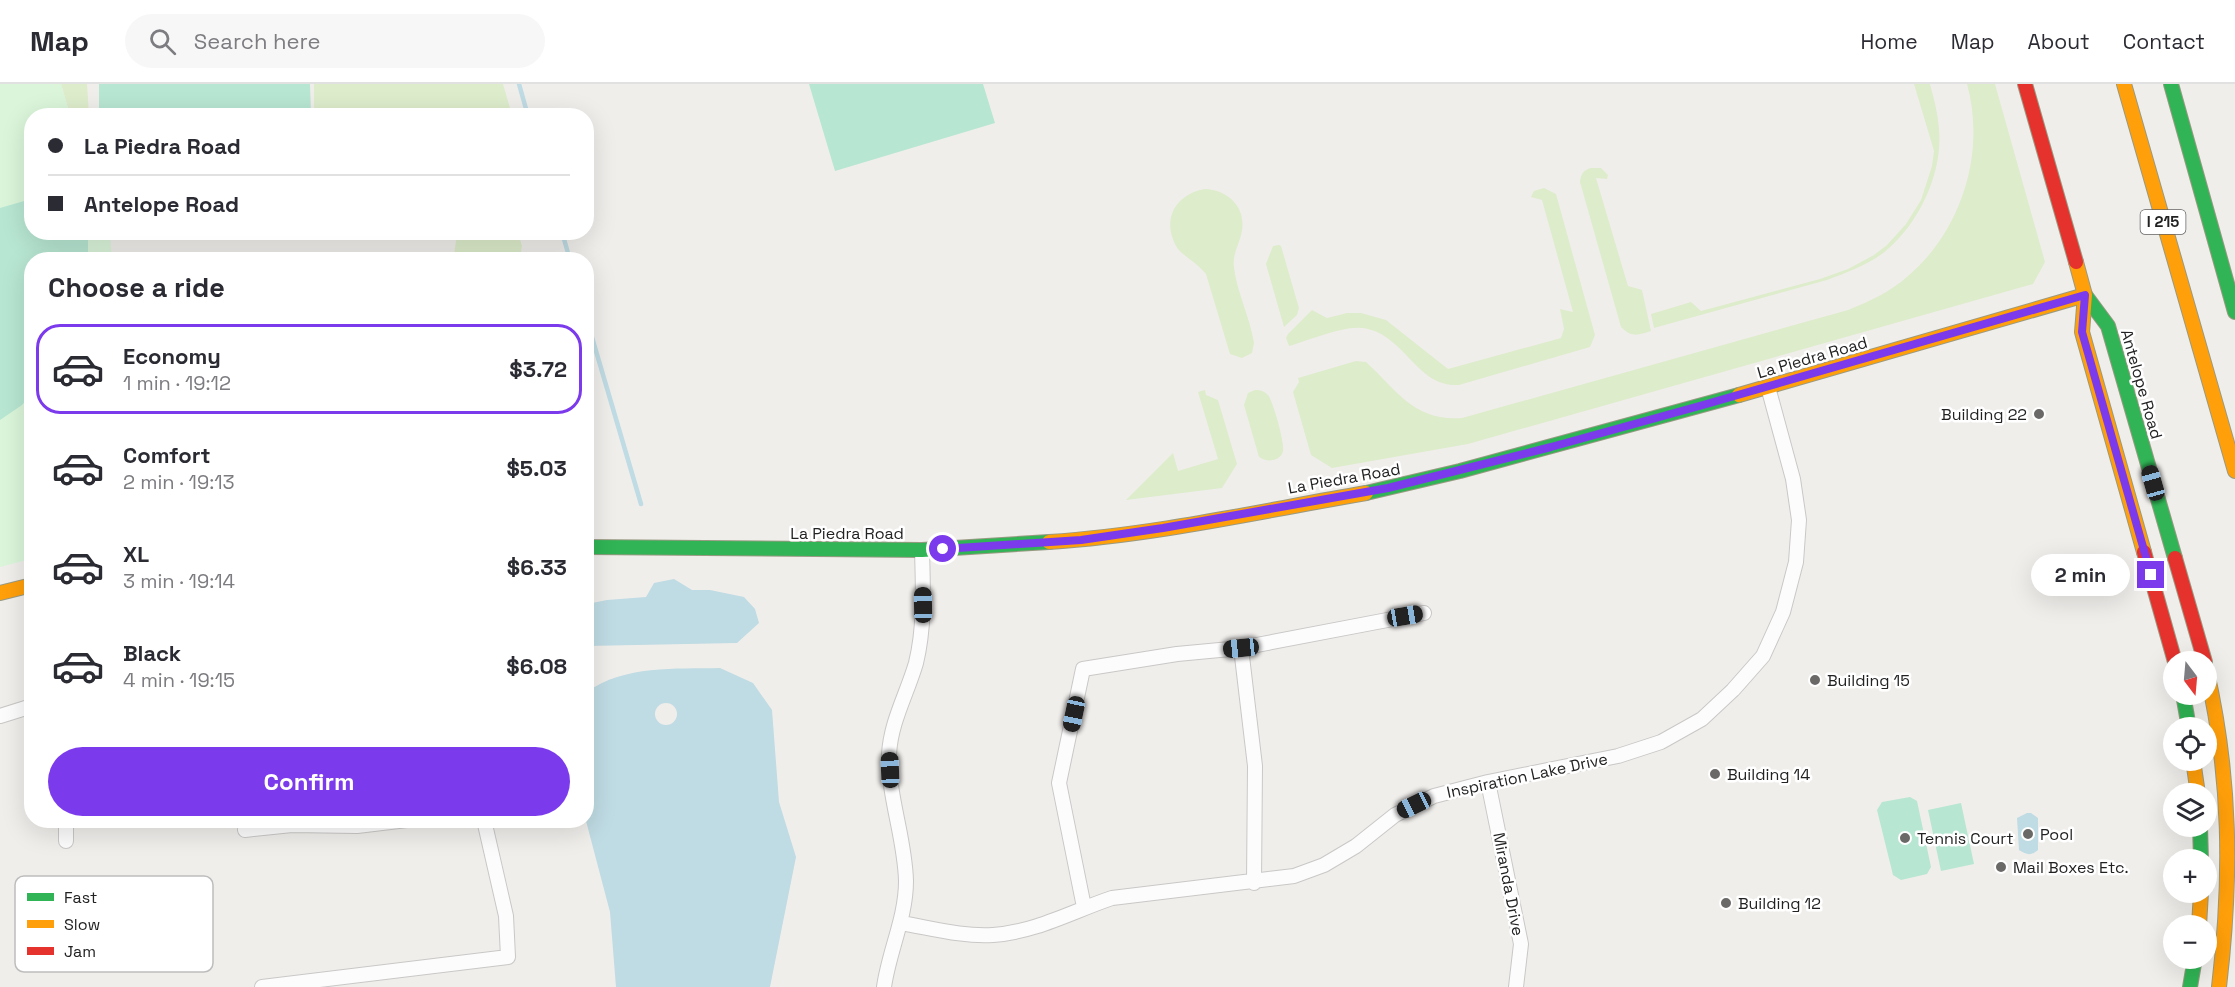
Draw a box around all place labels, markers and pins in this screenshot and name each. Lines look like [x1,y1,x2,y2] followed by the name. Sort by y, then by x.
[1941,404,2027,425] place label: Building 22
[2032,407,2046,421] marker: Building 22
[1827,670,1910,691] place label: Building 15
[1808,673,1822,687] marker: Building 15
[1727,764,1810,785] place label: Building 14
[1708,767,1722,781] marker: Building 14
[2040,824,2073,845] place label: Pool
[2021,827,2035,841] marker: Pool
[1917,828,2014,849] place label: Tennis Court
[1898,831,1912,845] marker: Tennis Court
[2013,857,2129,878] place label: Mail Boxes Etc.
[1994,860,2008,874] marker: Mail Boxes Etc.
[1738,893,1821,914] place label: Building 12
[1719,896,1733,910] marker: Building 12

